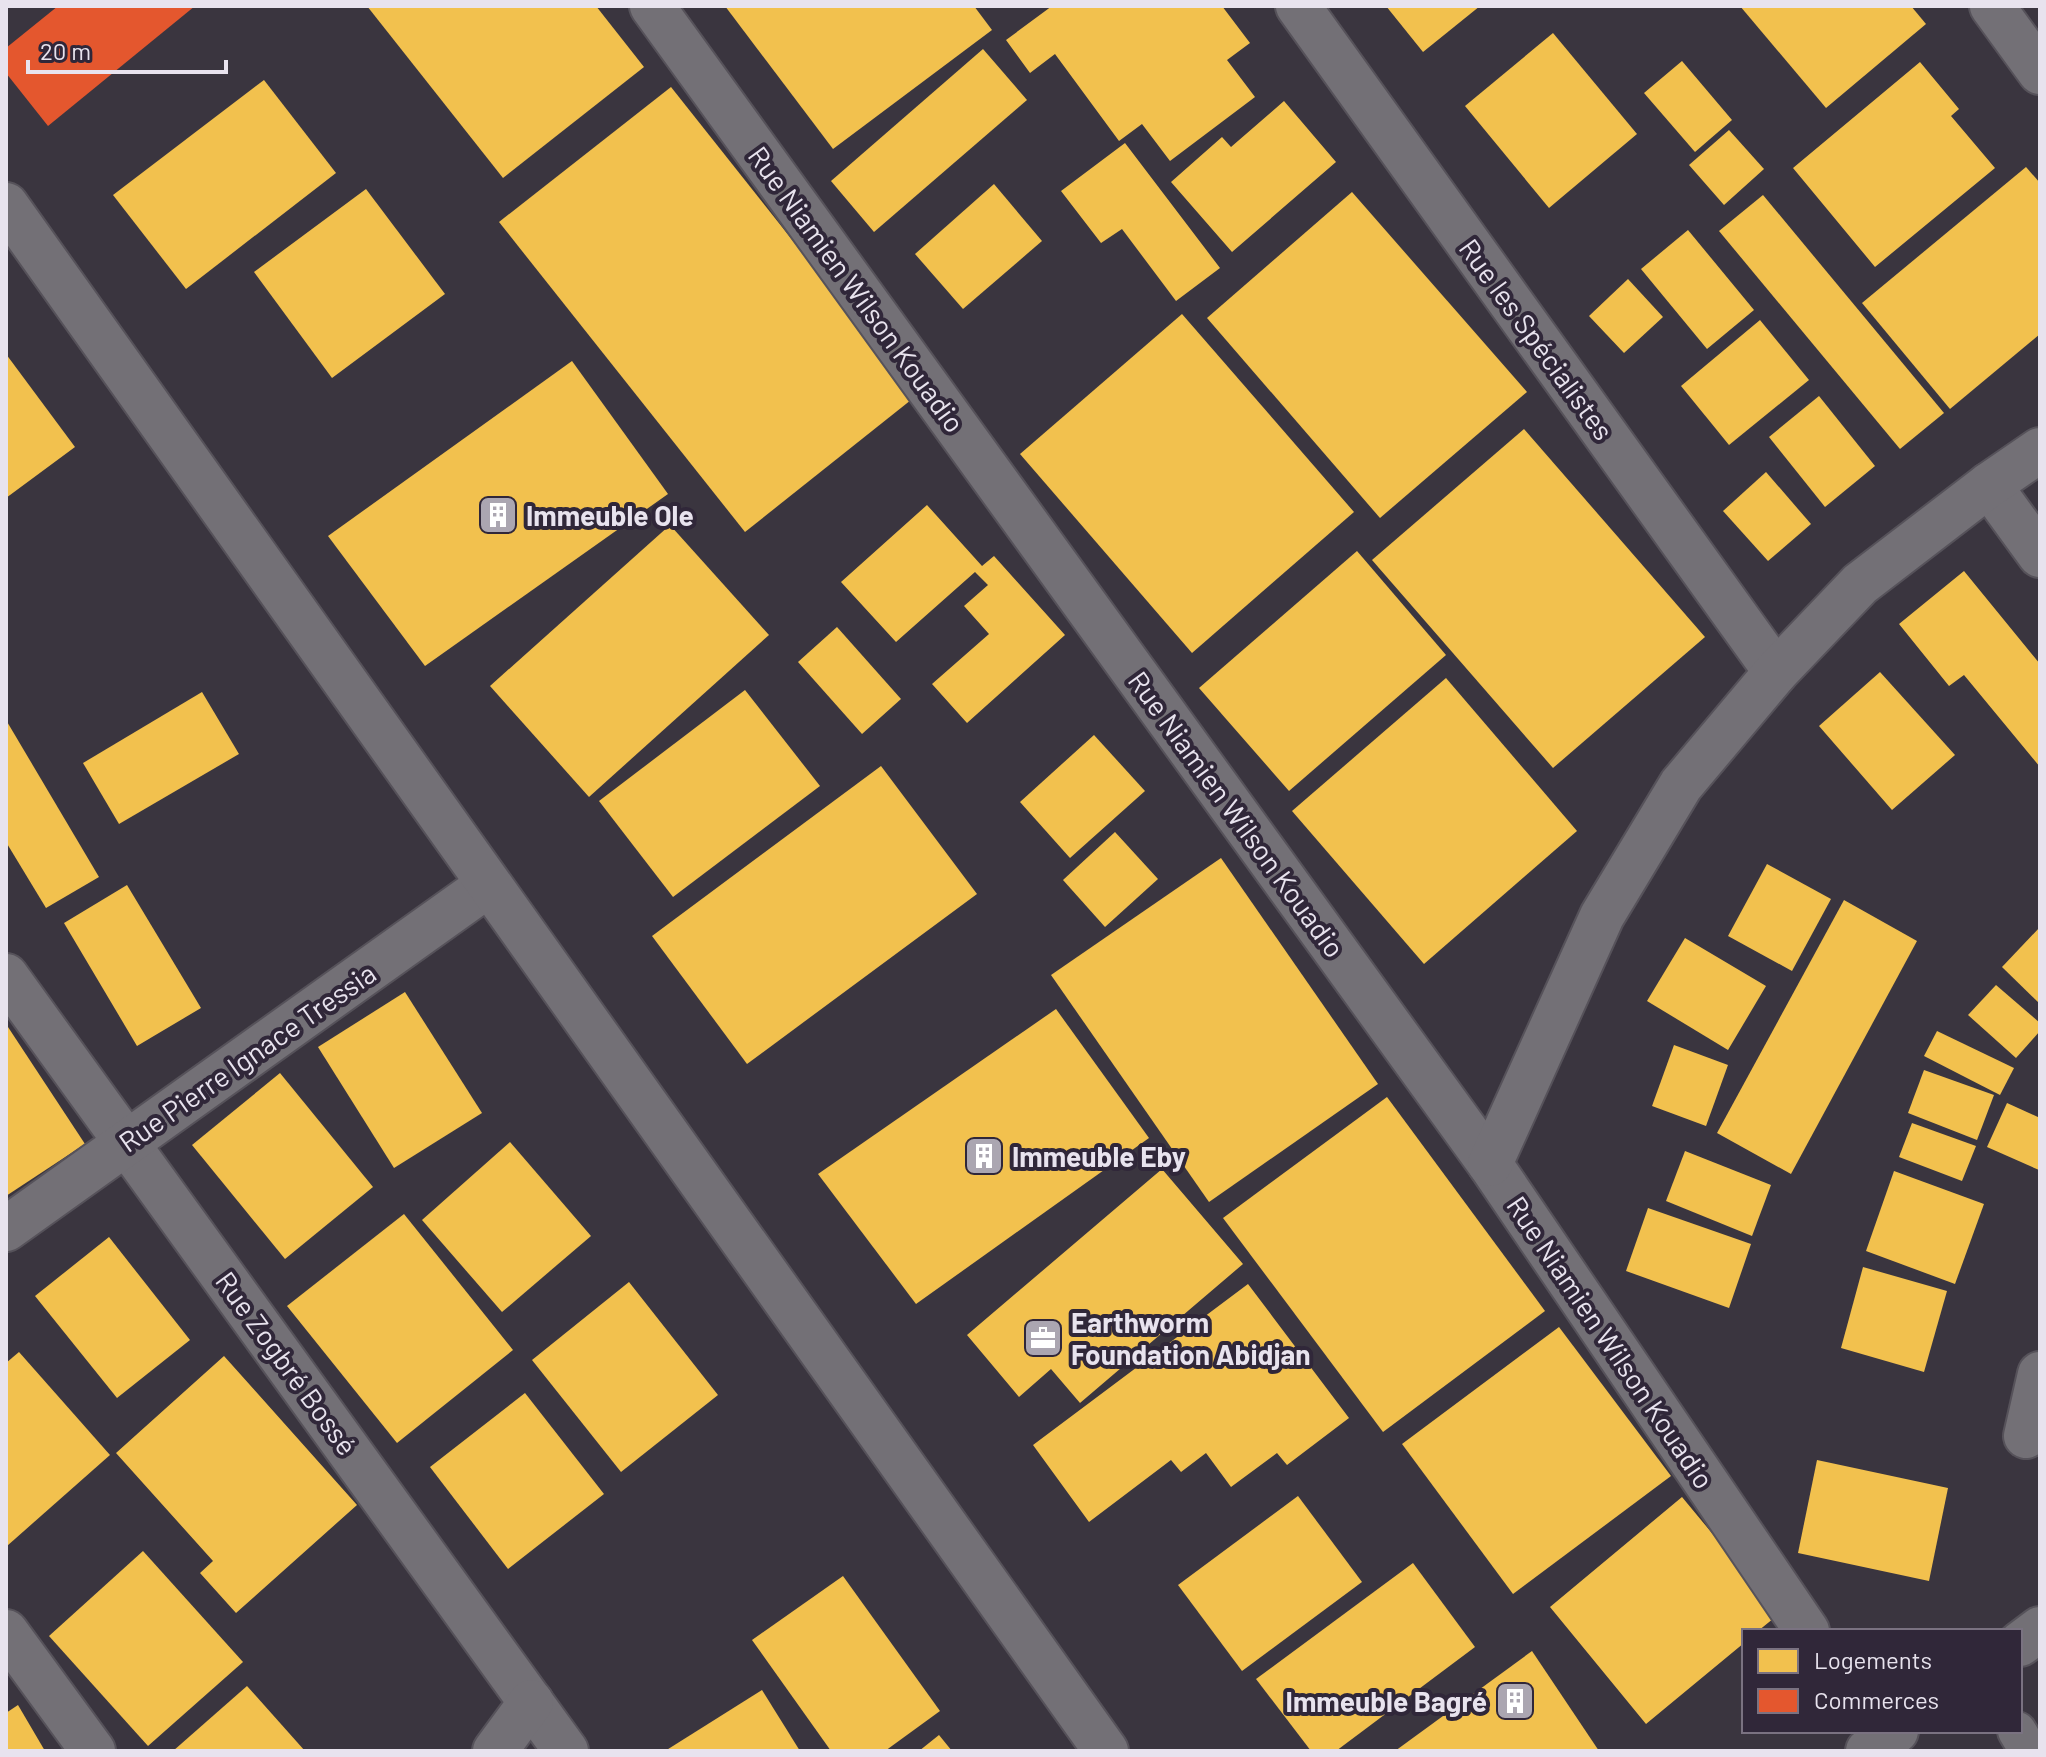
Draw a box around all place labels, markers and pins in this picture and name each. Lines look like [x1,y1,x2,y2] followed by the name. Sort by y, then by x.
[477,494,519,536] building icon: Immeuble Ole
[526,498,694,532] place label: Immeuble Ole
[963,1135,1005,1177] building icon: Immeuble Eby
[1012,1139,1186,1173] place label: Immeuble Eby
[1071,1305,1311,1371] place label: Earthworm Foundation Abidjan
[1022,1317,1064,1359] office icon: Earthworm Foundation Abidjan
[1494,1680,1536,1722] building icon: Immeuble Bagré
[1286,1684,1487,1718] place label: Immeuble Bagré

